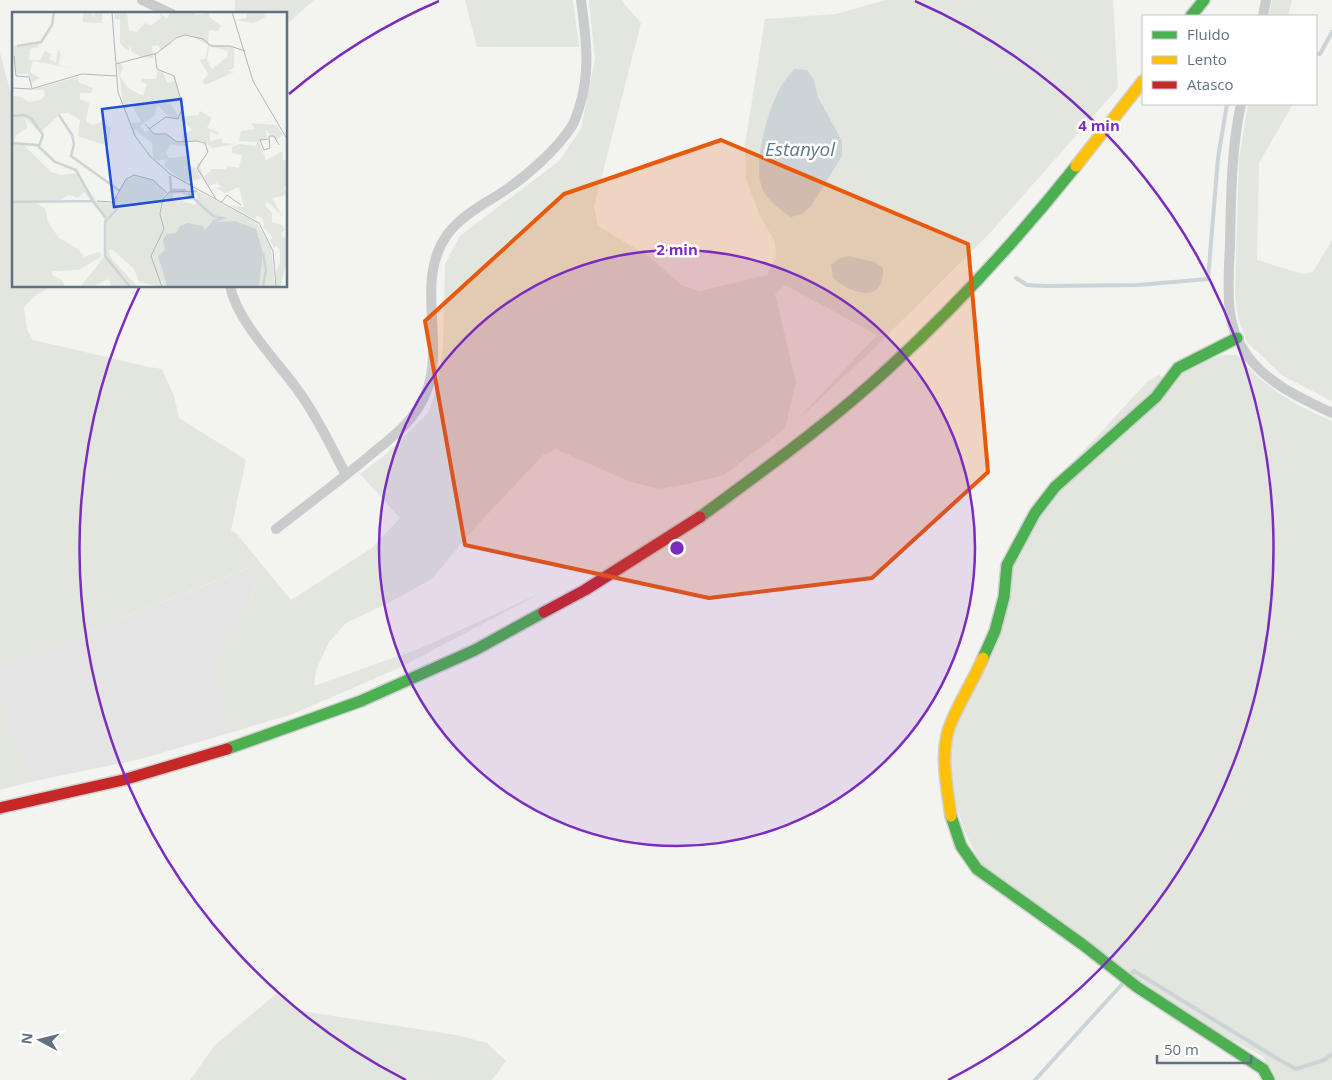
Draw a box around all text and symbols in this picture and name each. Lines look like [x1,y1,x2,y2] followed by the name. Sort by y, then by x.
[12,12,288,288] inset map
[1142,15,1317,105] legend
[1187,24,1230,44] text: Fluido
[1187,49,1227,69] text: Lento
[1187,74,1234,94] text: Atasco
[1078,115,1120,135] text: 4 min
[765,136,836,162] water label: Estanyol
[656,239,698,259] text: 2 min
[668,539,686,557] centre of rings
[15,1015,65,1065] north arrow
[16,1032,37,1045] text: N
[1157,1032,1251,1064] scale bar
[1164,1039,1199,1059] text: 50 m

